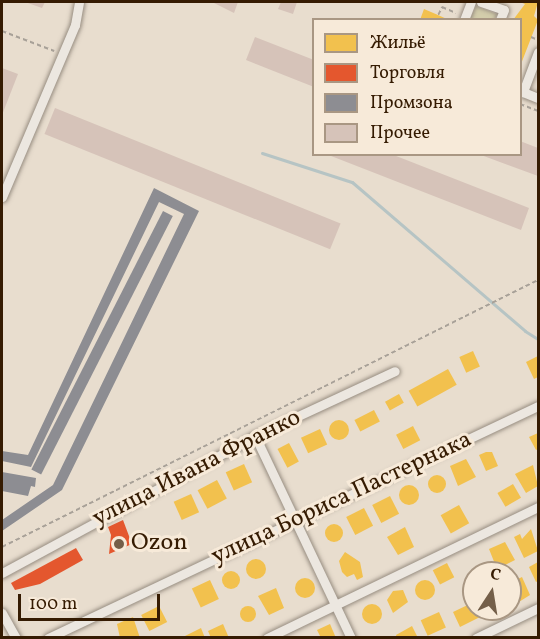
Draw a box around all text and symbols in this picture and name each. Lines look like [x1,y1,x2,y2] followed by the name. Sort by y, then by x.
[312,18,522,156] legend
[370,31,426,56] text: Жильё
[370,61,445,86] text: Торговля
[370,91,453,116] text: Промзона
[370,121,430,146] text: Прочее
[88,404,306,534] street label: улица Ивана Франко
[207,426,477,572] street label: улица Бориса Пастернака
[131,530,188,558] place label: Ozon
[112,537,126,551] marker: Ozon
[462,561,522,621] north arrow
[488,564,503,587] text: С
[21,582,164,620] scale bar
[29,592,78,617] text: 100 m

